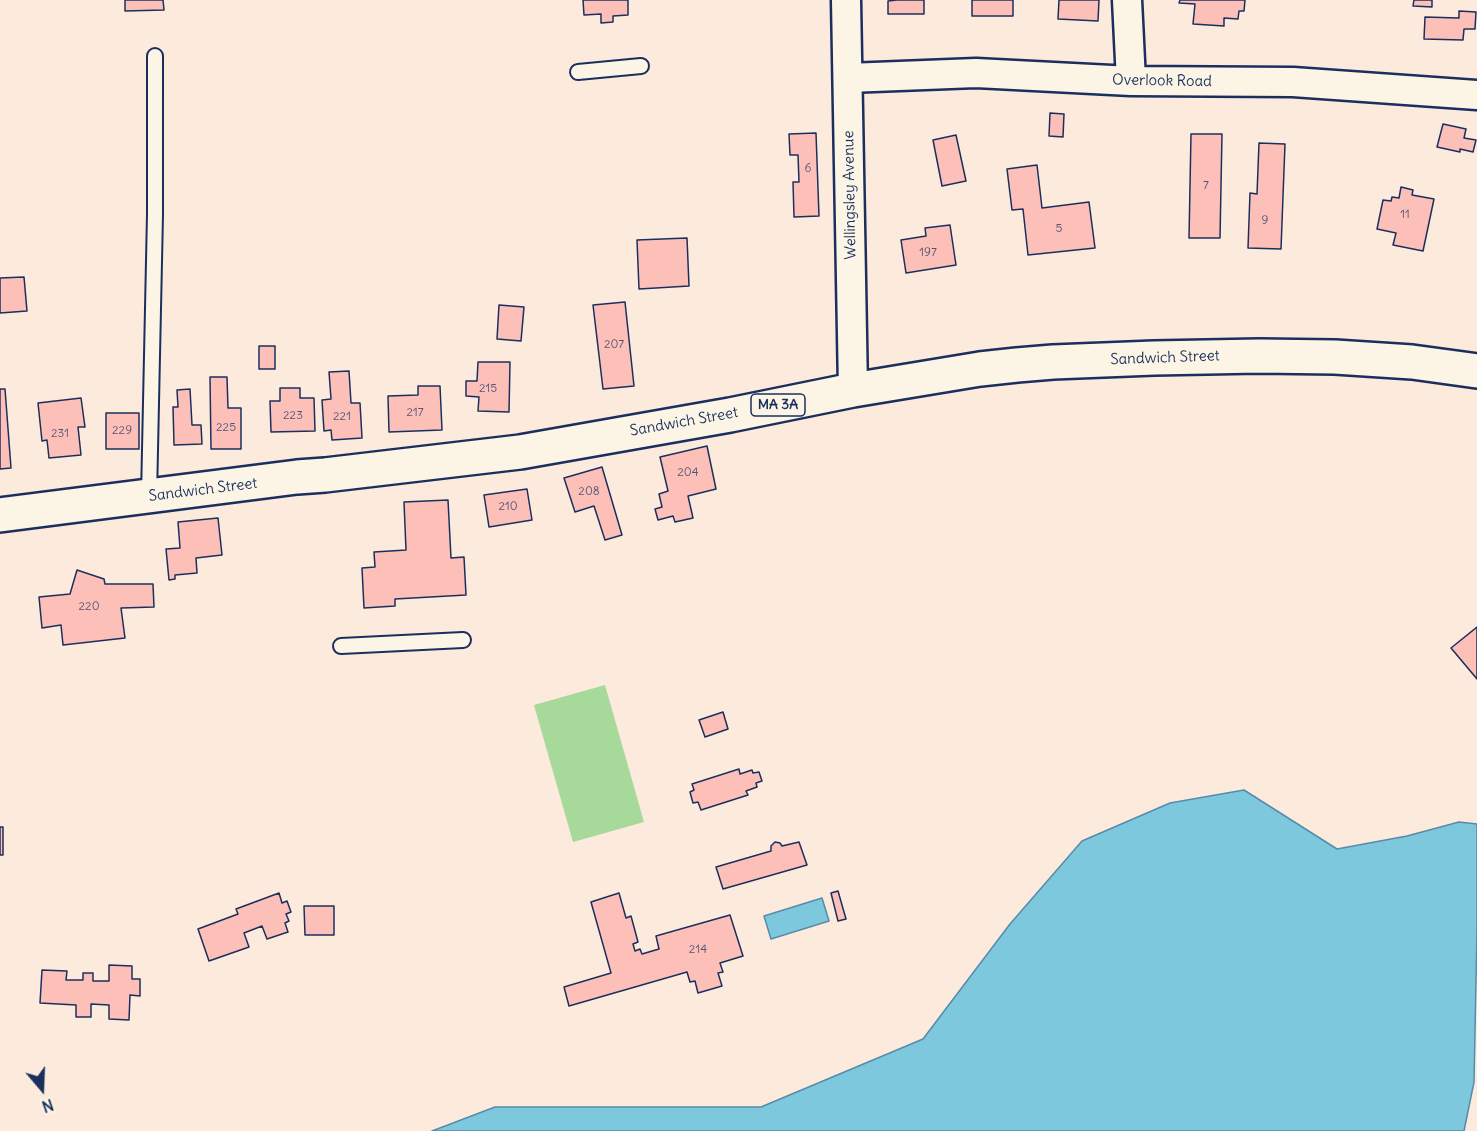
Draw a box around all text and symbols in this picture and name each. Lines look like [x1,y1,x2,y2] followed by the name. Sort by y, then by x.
[1112,71,1212,91] street label: Overlook Road
[840,130,860,260] street label: Wellingsley Avenue
[805,162,811,176] house number: 6
[1203,179,1209,193] house number: 7
[1400,208,1410,222] house number: 11
[1262,214,1268,228] house number: 9
[1056,222,1062,236] house number: 5
[919,246,937,260] house number: 197
[604,338,624,352] house number: 207
[1110,347,1220,369] street label: Sandwich Street
[479,382,497,396] house number: 215
[751,394,805,416] road number: MA 3A
[629,404,739,440] street label: Sandwich Street
[406,406,424,420] house number: 217
[283,409,303,423] house number: 223
[333,410,351,424] house number: 221
[216,421,236,435] house number: 225
[112,424,132,438] house number: 229
[51,427,69,441] house number: 231
[677,466,699,480] house number: 204
[148,474,258,506] street label: Sandwich Street
[578,485,600,499] house number: 208
[498,500,518,514] house number: 210
[78,600,100,614] house number: 220
[689,943,707,957] house number: 214
[12,1059,72,1119] north arrow
[39,1095,56,1117] text: N

